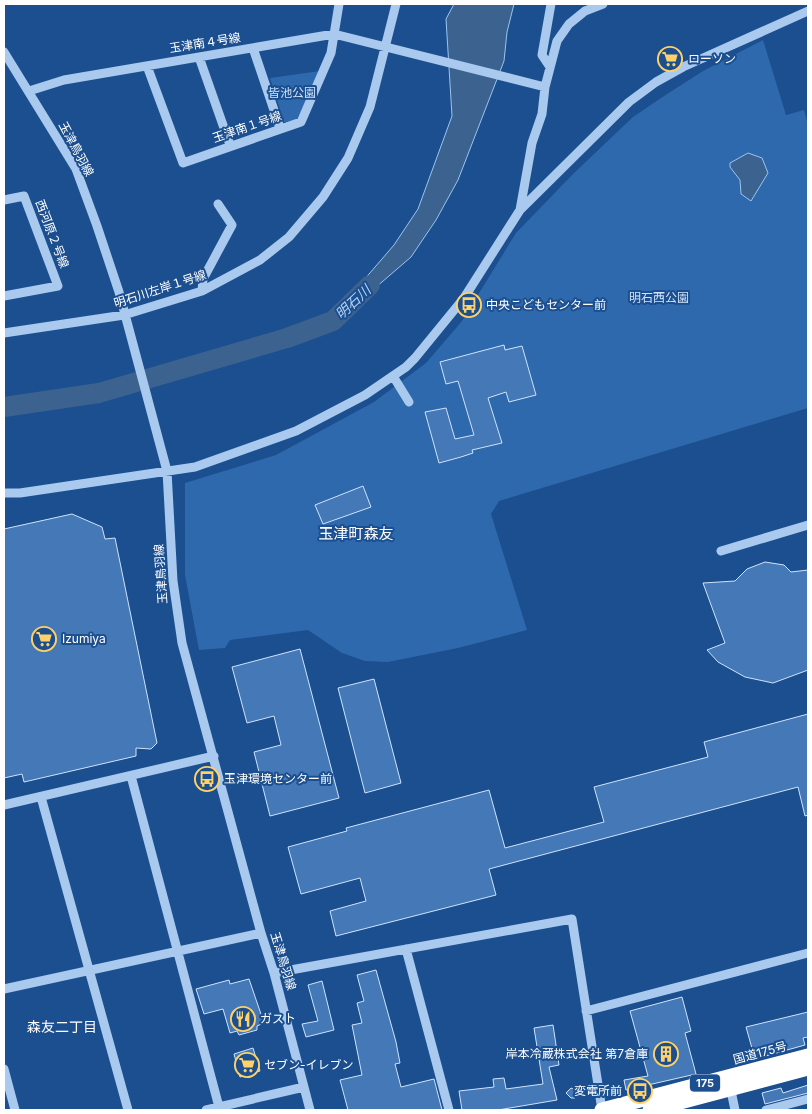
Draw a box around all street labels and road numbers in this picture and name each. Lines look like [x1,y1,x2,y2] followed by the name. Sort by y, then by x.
[168,29,242,56] street label: 玉津南４号線
[210,108,283,145] street label: 玉津南１号線
[56,119,97,179] street label: 玉津鳥羽線
[33,198,72,270] street label: 西河原２号線
[112,267,208,310] street label: 明石川左岸１号線
[151,544,170,604] street label: 玉津鳥羽線
[268,930,299,992] street label: 玉津鳥羽線
[731,1038,788,1067] street label: 国道175号
[690,1074,720,1092] road number: 175

